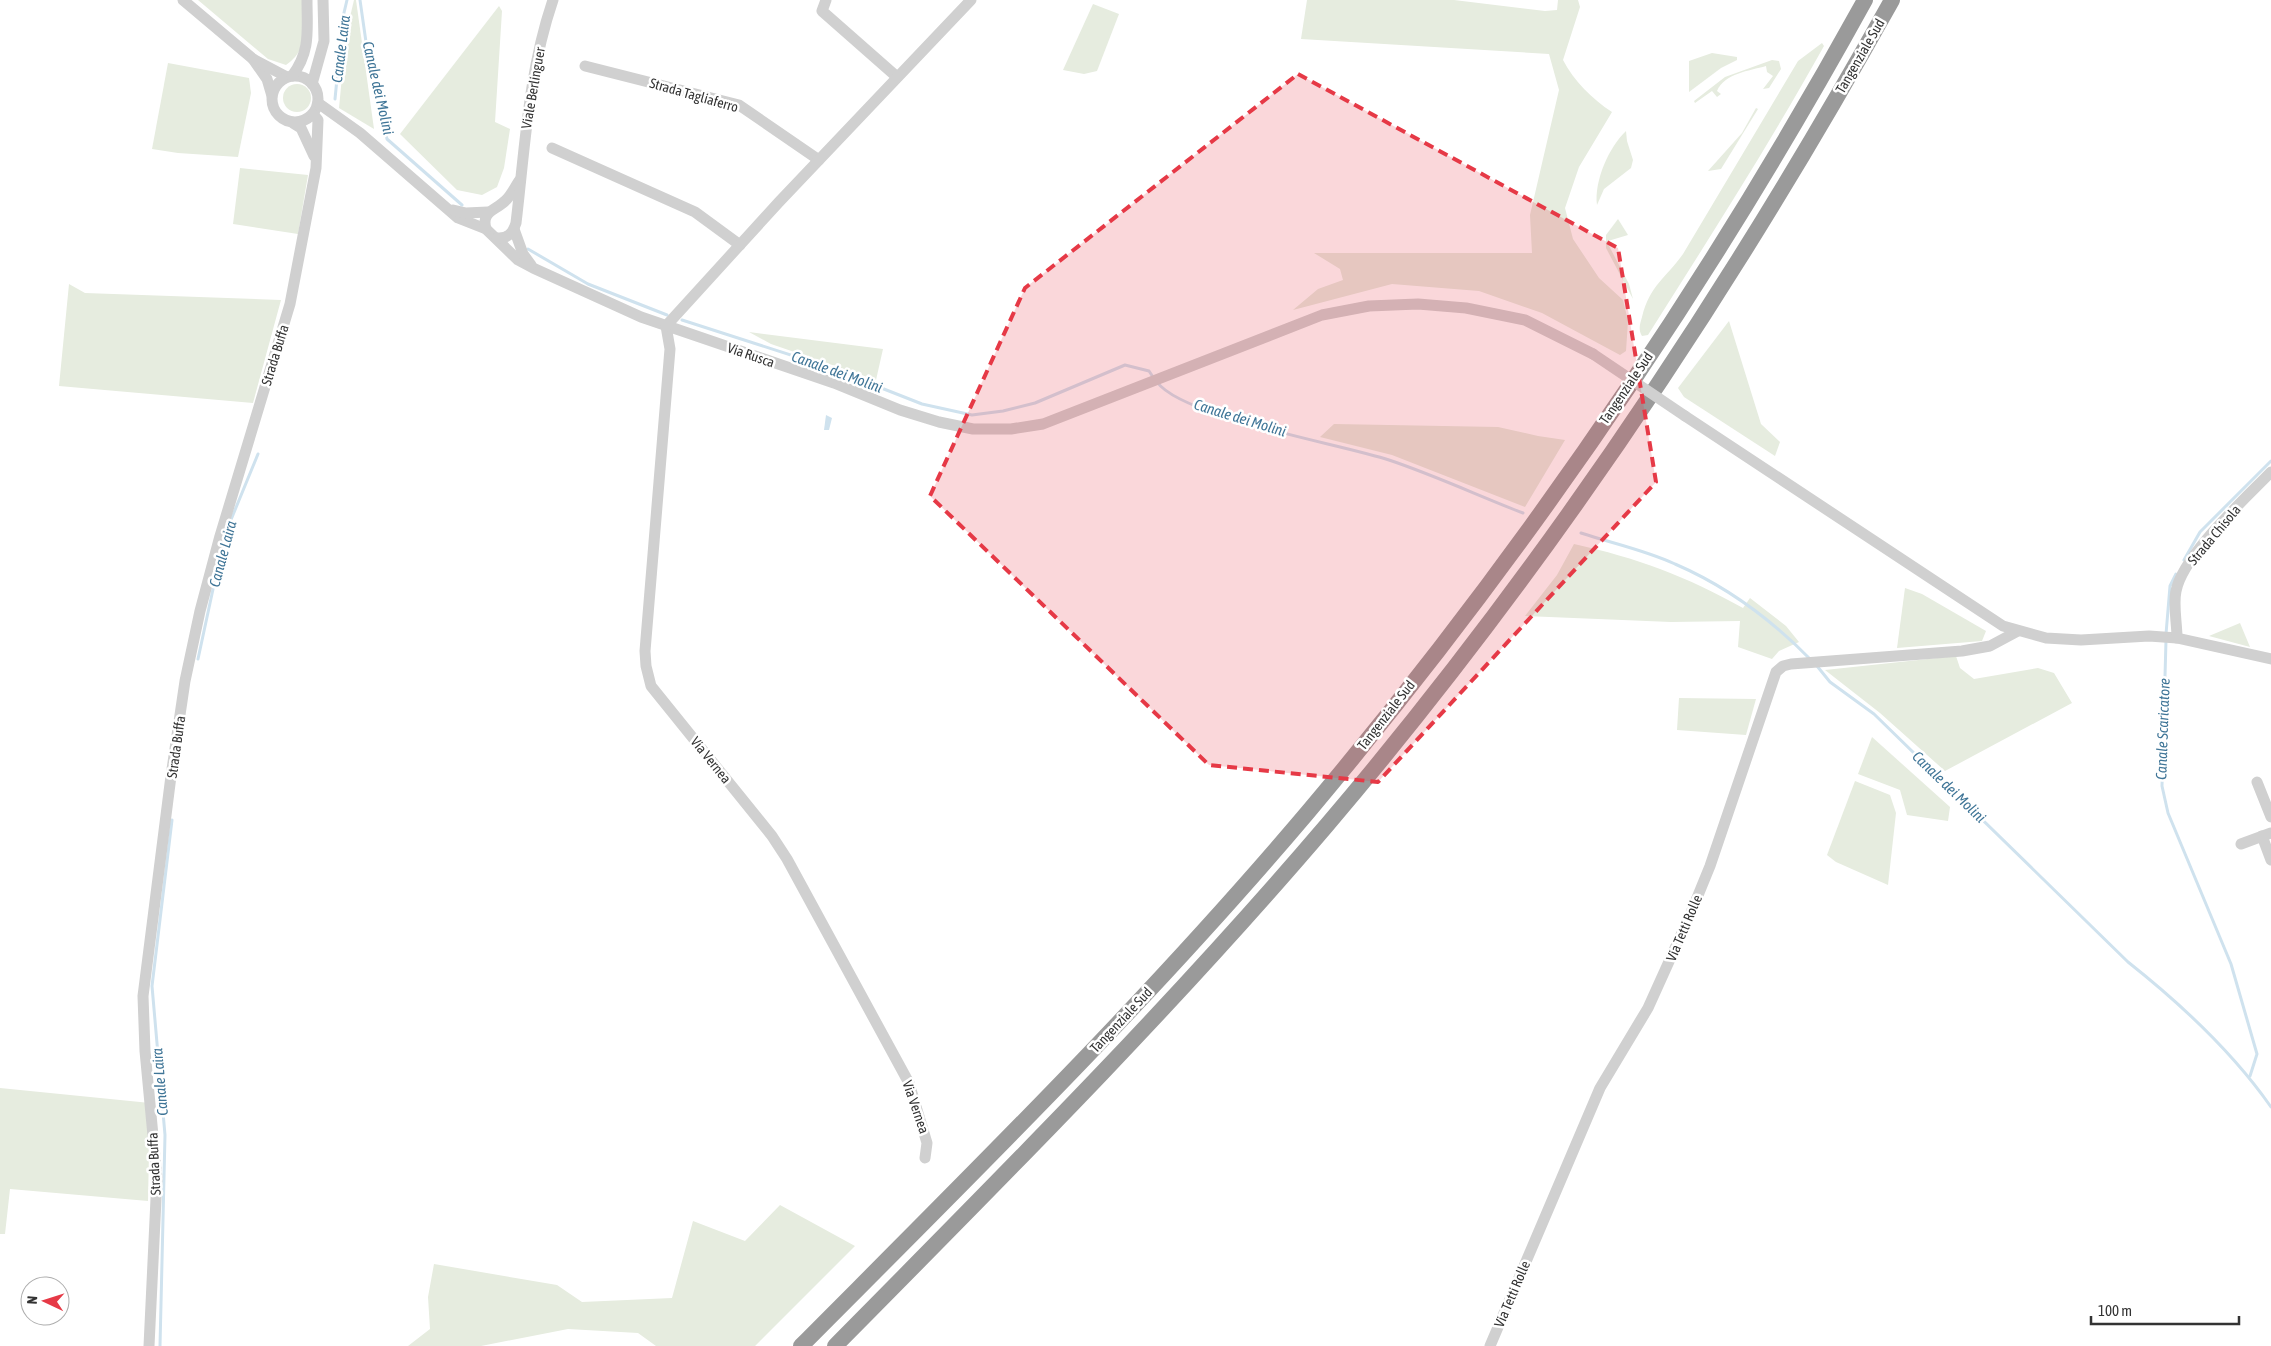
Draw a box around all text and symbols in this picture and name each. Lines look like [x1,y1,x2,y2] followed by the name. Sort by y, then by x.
[328,14,353,84] water label: Canale Laira
[1832,16,1888,96] street label: Tangenziale Sud
[359,40,398,137] water label: Canale dei Molini
[518,45,548,130] street label: Viale Berlinguer
[648,75,740,115] street label: Strada Tagliaferro
[258,323,292,387] street label: Strada Buffa
[725,339,777,371] street label: Via Rusca
[789,347,885,396] water label: Canale dei Molini
[1596,349,1656,427] street label: Tangenziale Sud
[1192,395,1289,440] water label: Canale dei Molini
[2184,502,2244,568] street label: Strada Chisola
[206,519,240,589] water label: Canale Laira
[1354,677,1418,753] street label: Tangenziale Sud
[2152,678,2173,780] water label: Canale Scaricatore
[164,715,188,779] street label: Strada Buffa
[687,734,735,786] street label: Via Vernea
[1909,747,1990,826] water label: Canale dei Molini
[1663,892,1705,964] street label: Via Tetti Rolle
[1087,984,1155,1056] street label: Tangenziale Sud
[148,1048,171,1117] water label: Canale Laira
[899,1078,933,1136] street label: Via Vernea
[144,1132,164,1196] street label: Strada Buffa
[1491,1258,1533,1330] street label: Via Tetti Rolle
[20,1276,70,1326] north arrow
[2091,1294,2238,1326] scale bar
[24,1295,40,1305] text: N
[2098,1302,2132,1319] text: 100 m

